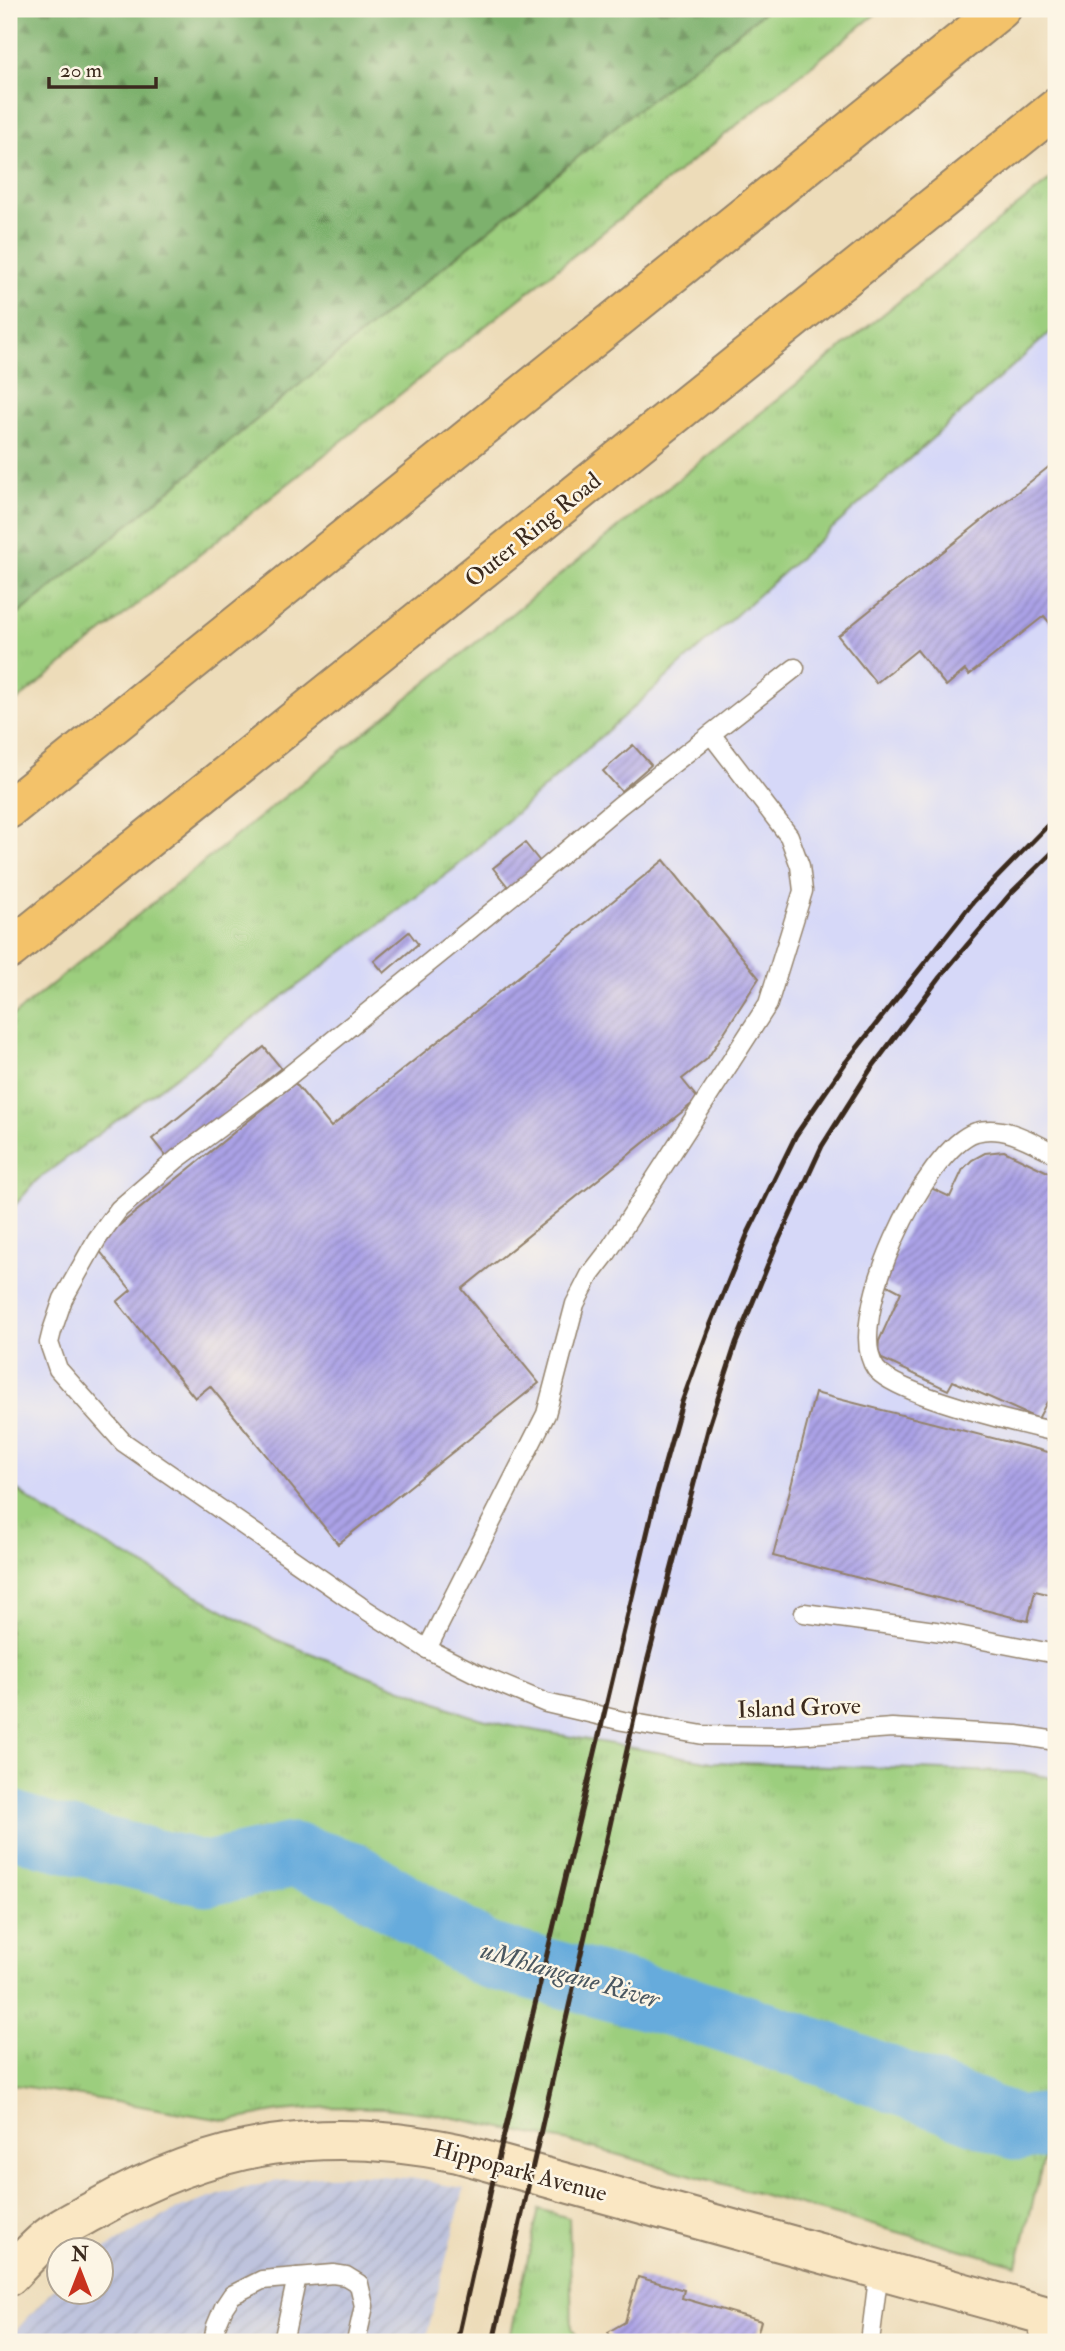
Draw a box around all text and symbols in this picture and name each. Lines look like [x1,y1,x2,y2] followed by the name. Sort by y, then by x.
[49,46,156,90] scale bar
[60,57,102,84] text: 20 m
[458,465,608,594] street label: Outer Ring Road
[737,1690,861,1726] street label: Island Grove
[477,1934,664,2016] water label: uMhlangane River
[430,2133,610,2209] street label: Hippopark Avenue
[46,2236,116,2306] north arrow
[70,2243,89,2267] text: N

